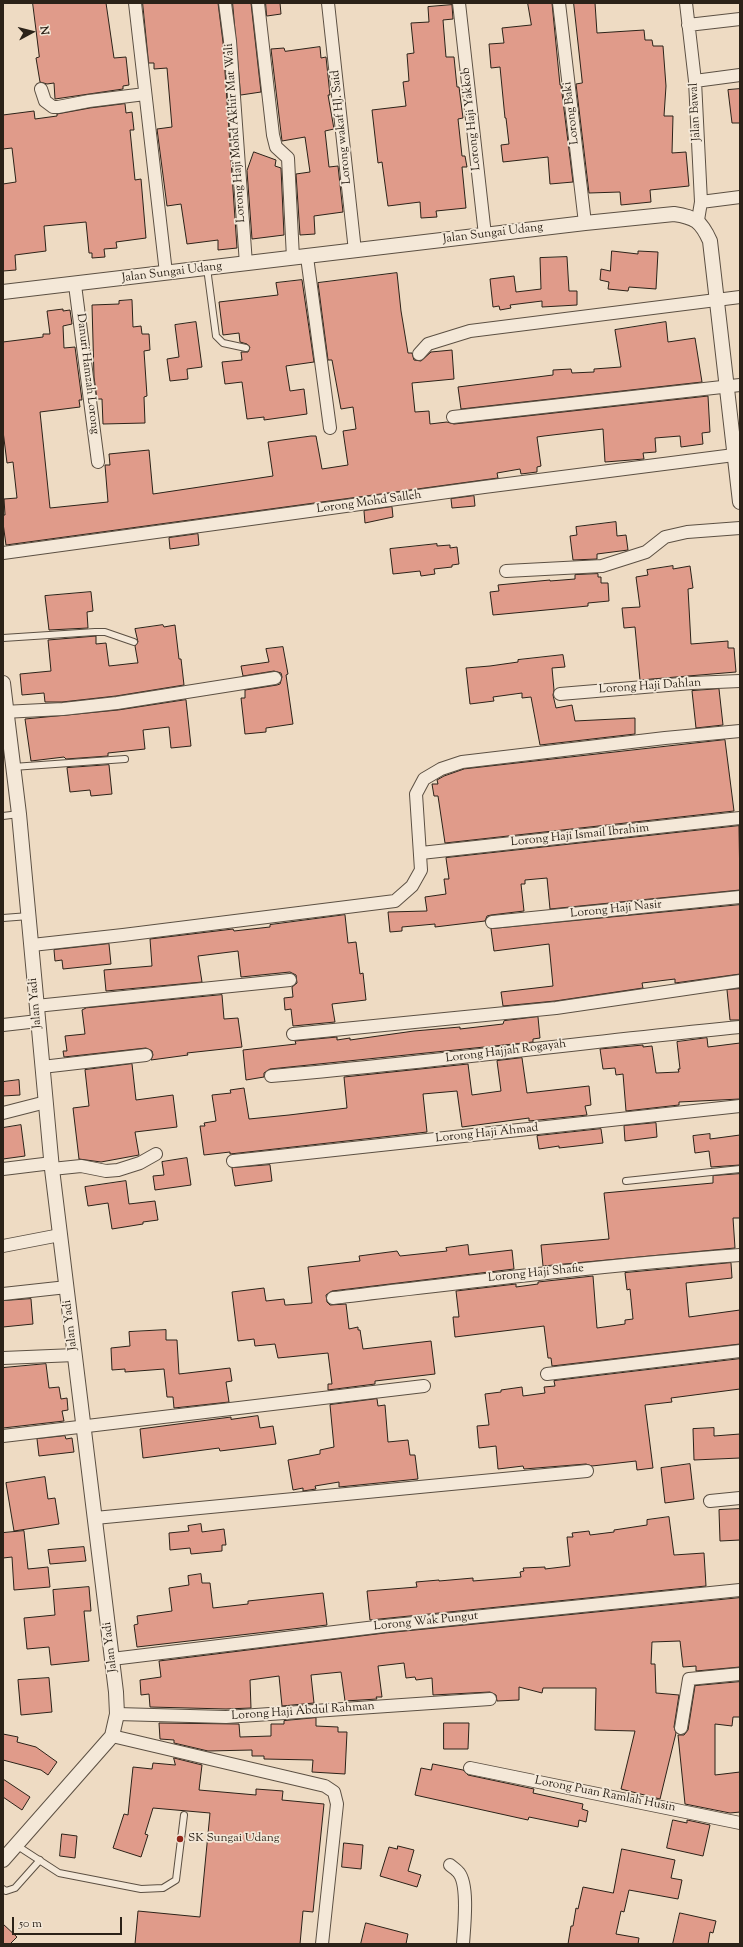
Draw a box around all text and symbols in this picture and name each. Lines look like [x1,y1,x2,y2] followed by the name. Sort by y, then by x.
[12,12,52,52] north arrow
[35,25,52,36] text: N
[223,43,249,223] street label: Lorong Haji Mohd Akhir Mat Wali
[459,67,485,171] street label: Lorong Haji Yakkob
[329,69,355,185] street label: Lorong wakaf HJ. Said
[561,81,583,145] street label: Lorong Baki
[687,83,705,141] street label: Jalan Bawal
[442,221,544,247] street label: Jalan Sungai Udang
[121,260,223,286] street label: Jalan Sungai Udang
[72,313,102,435] street label: Danuri Hamzah Lorong
[316,489,422,517] street label: Lorong Mohd Salleh
[598,676,702,698] street label: Lorong Haji Dahlan
[510,822,650,850] street label: Lorong Haji Ismail Ibrahim
[569,898,663,922] street label: Lorong Haji Nasir
[27,977,45,1029] street label: Jalan Yadi
[445,1037,567,1067] street label: Lorong Hajjah Rogayah
[435,1121,539,1147] street label: Lorong Haji Ahmad
[487,1262,585,1286] street label: Lorong Haji Shafie
[61,1299,81,1351] street label: Jalan Yadi
[373,1609,479,1635] street label: Lorong Wak Pungut
[101,1621,121,1673] street label: Jalan Yadi
[231,1700,375,1724] street label: Lorong Haji Abdul Rahman
[533,1774,677,1816] street label: Lorong Puan Ramlah Husin
[188,1832,280,1846] place label: SK Sungai Udang
[175,1834,185,1844] marker: SK Sungai Udang
[14,1909,124,1935] scale bar
[19,1915,42,1933] text: 50 m

